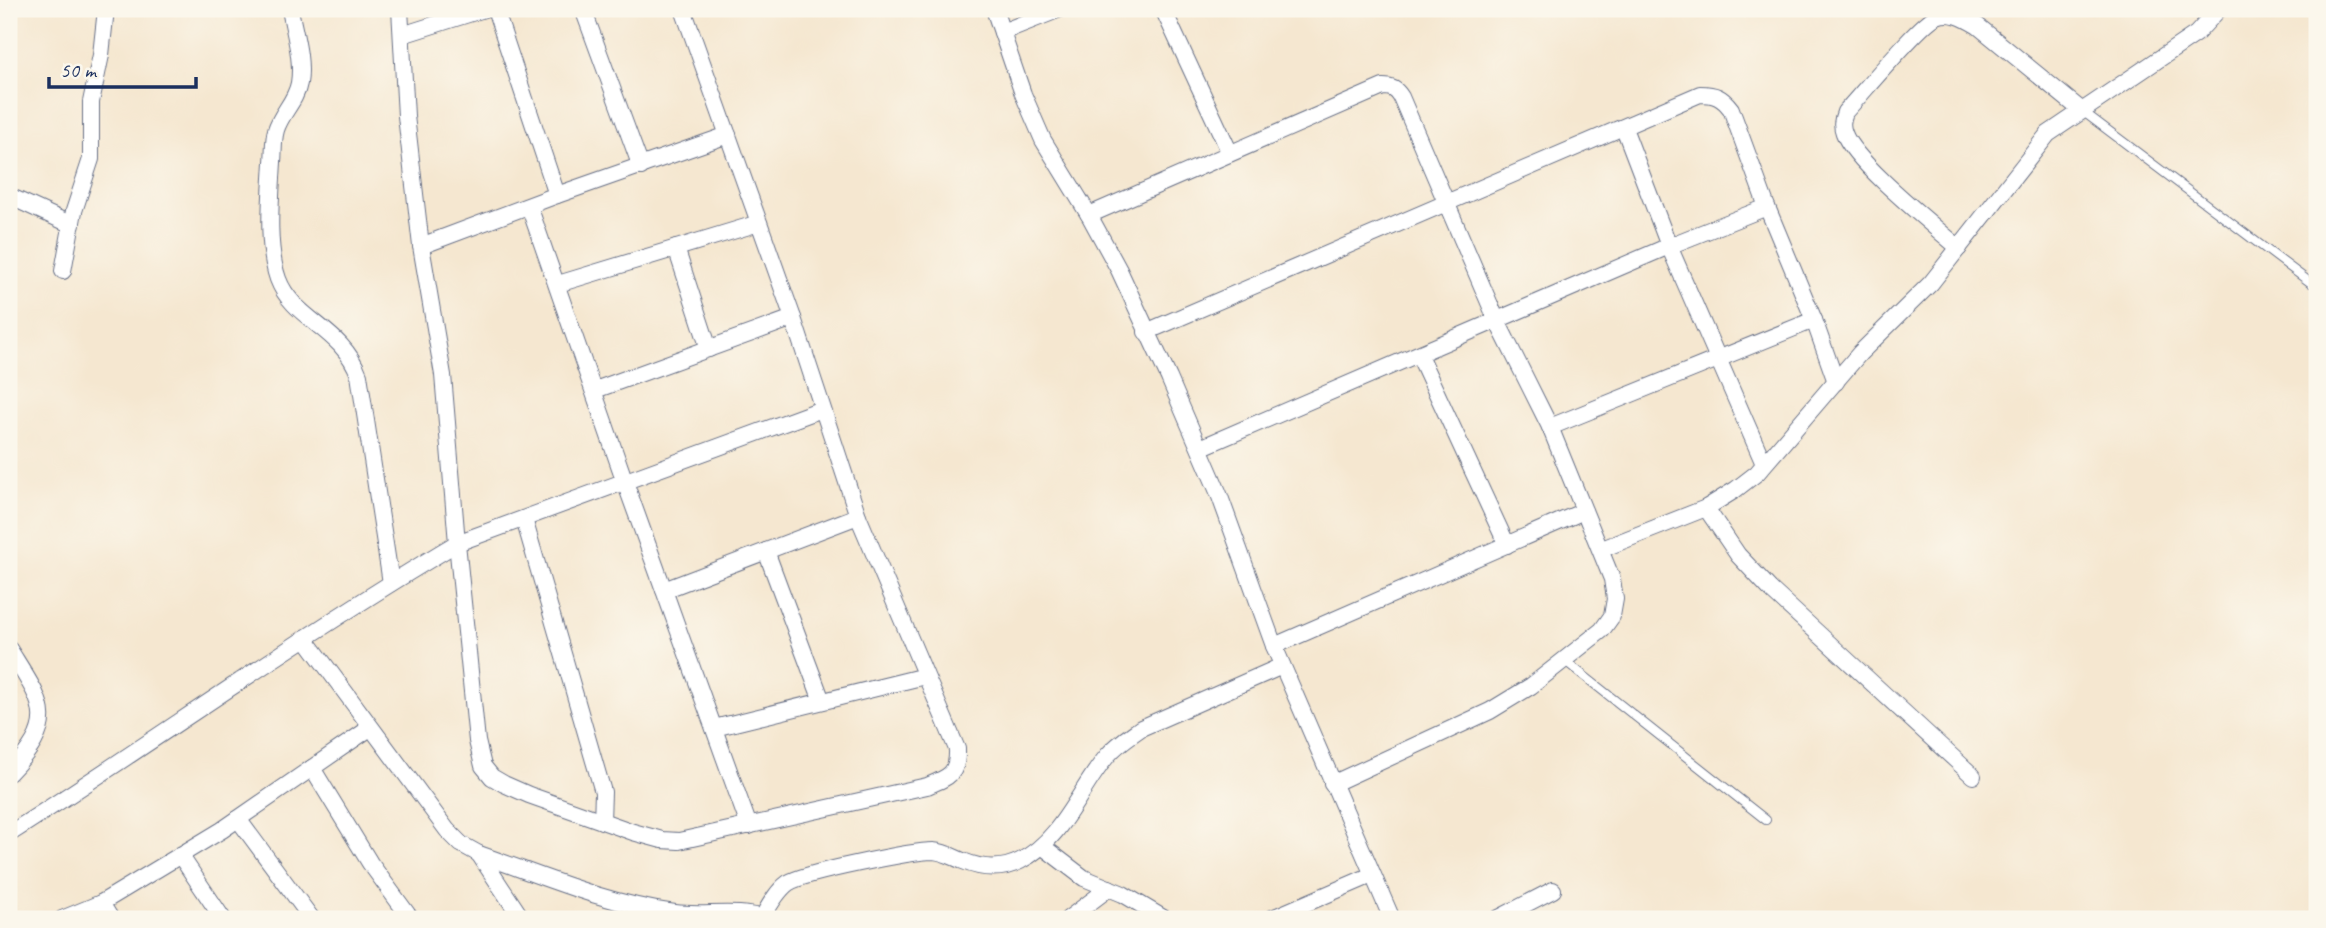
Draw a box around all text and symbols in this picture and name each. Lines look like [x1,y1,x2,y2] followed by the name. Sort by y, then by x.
[49,46,196,90] scale bar
[60,57,98,83] text: 50 m

